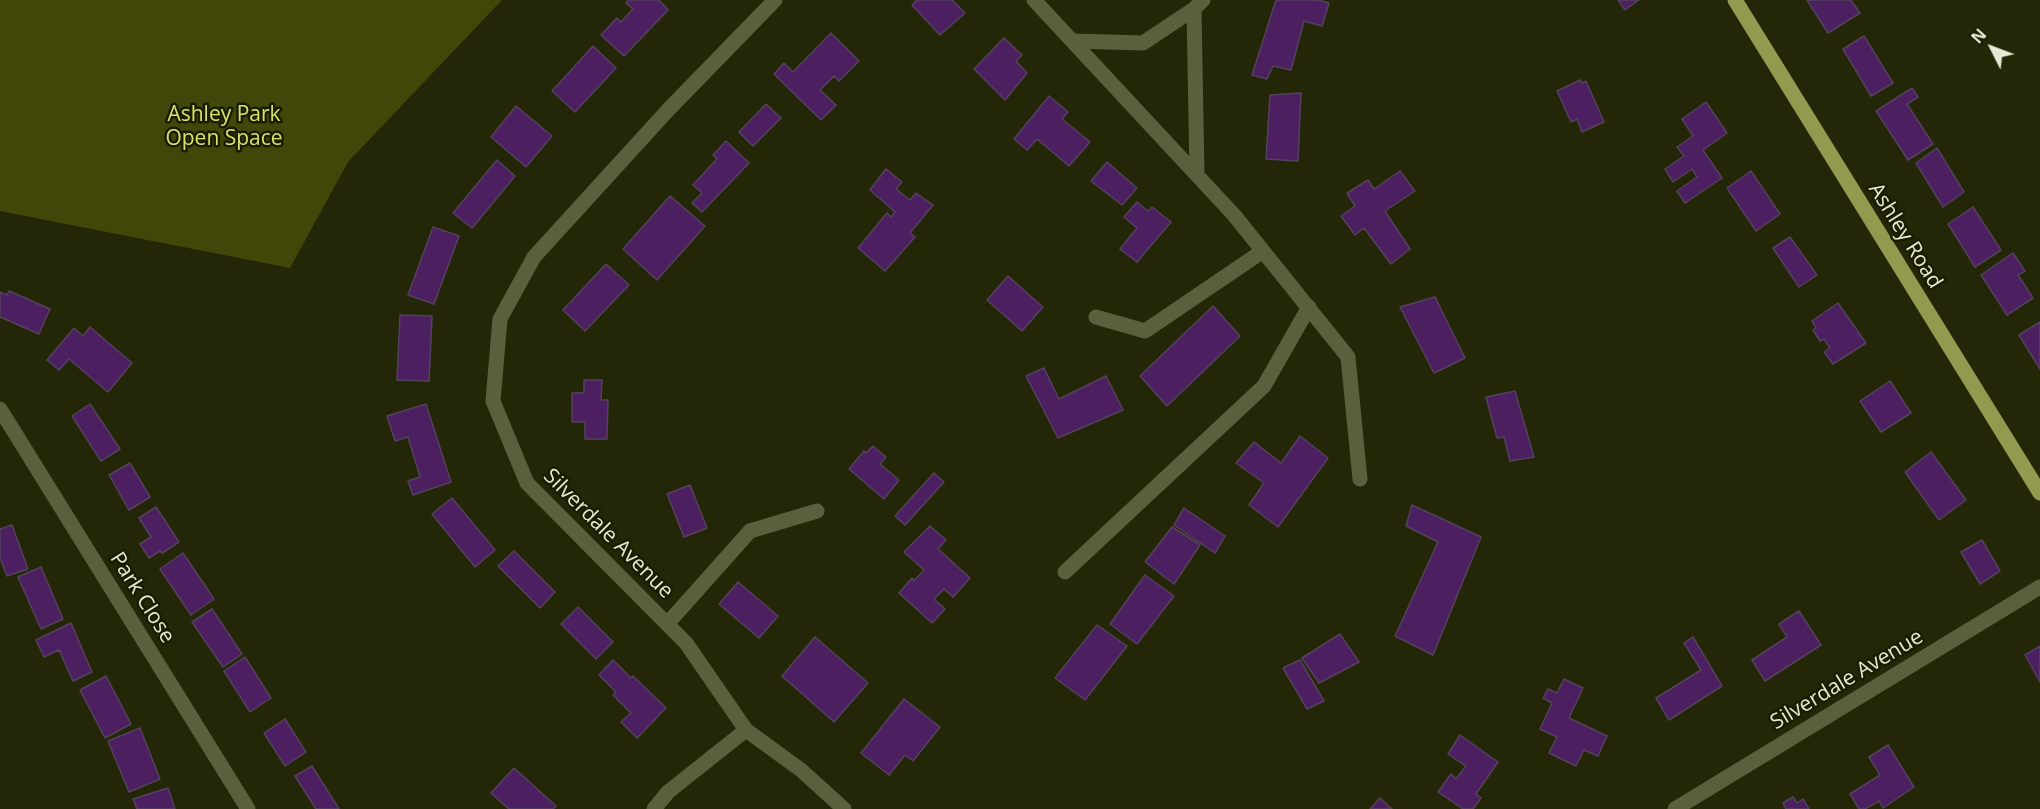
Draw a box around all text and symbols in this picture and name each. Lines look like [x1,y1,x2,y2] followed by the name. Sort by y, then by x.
[1962,18,2022,78] north arrow
[1966,24,1991,48] text: N
[165,102,283,152] park label: Ashley Park Open Space
[1863,179,1947,293] street label: Ashley Road
[538,464,678,604] street label: Silverdale Avenue
[104,548,180,648] street label: Park Close
[1766,625,1928,735] street label: Silverdale Avenue

